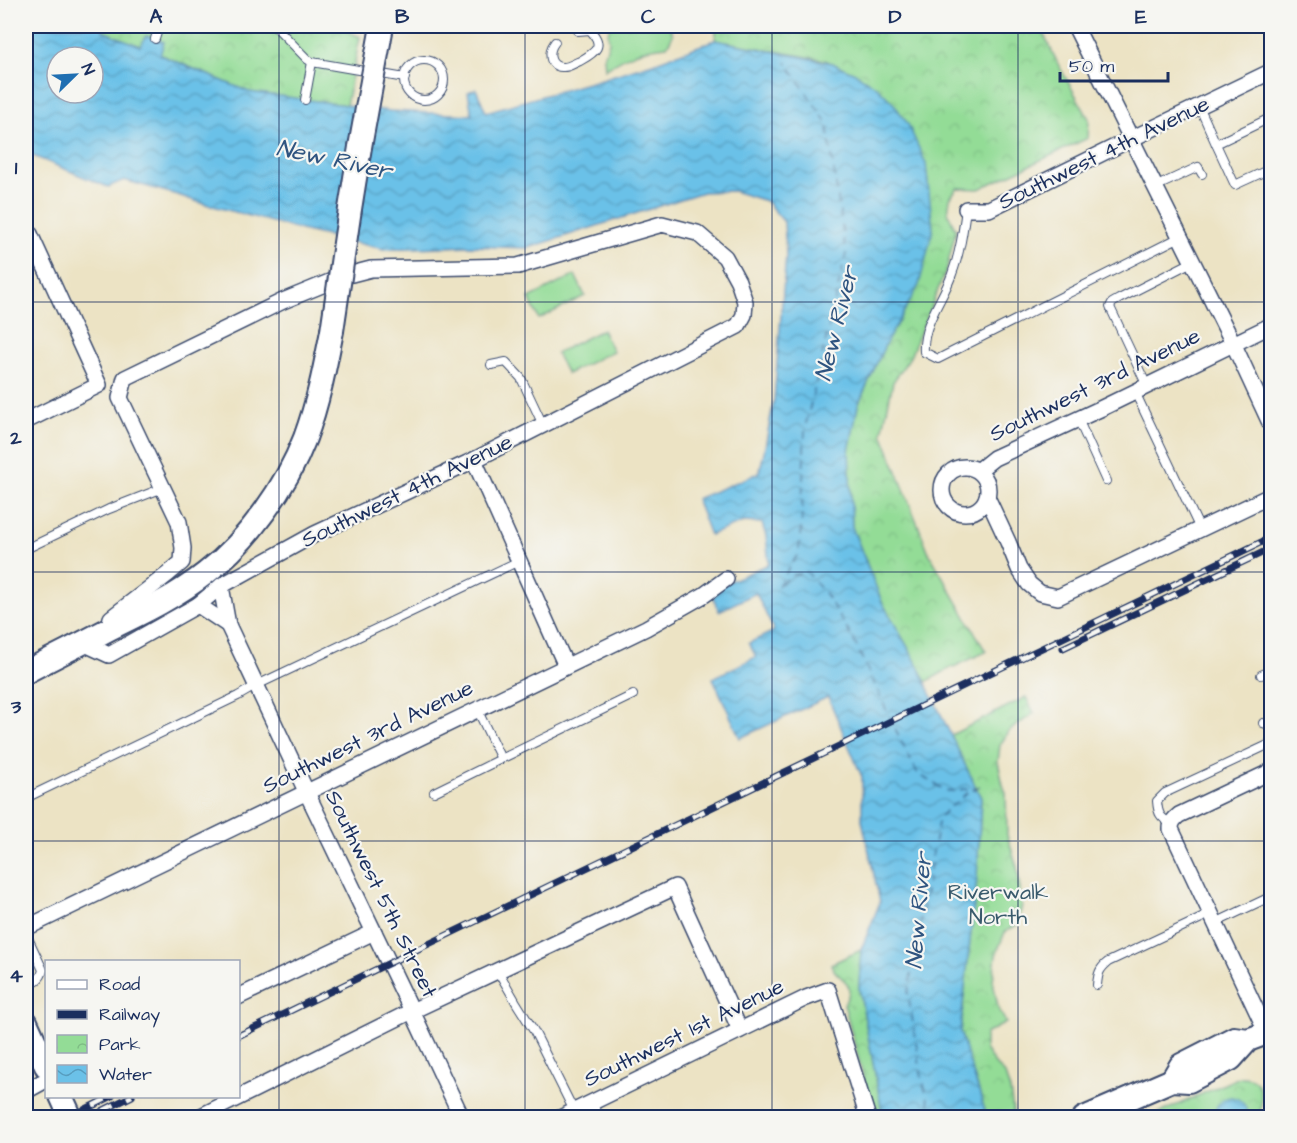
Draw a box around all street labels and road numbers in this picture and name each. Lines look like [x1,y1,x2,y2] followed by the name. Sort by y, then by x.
[993,88,1215,218] street label: Southwest 4th Avenue
[984,320,1206,450] street label: Southwest 3rd Avenue
[296,426,518,556] street label: Southwest 4th Avenue
[257,672,479,802] street label: Southwest 3rd Avenue
[317,785,445,1003] street label: Southwest 5th Street
[579,971,789,1095] street label: Southwest 1st Avenue

